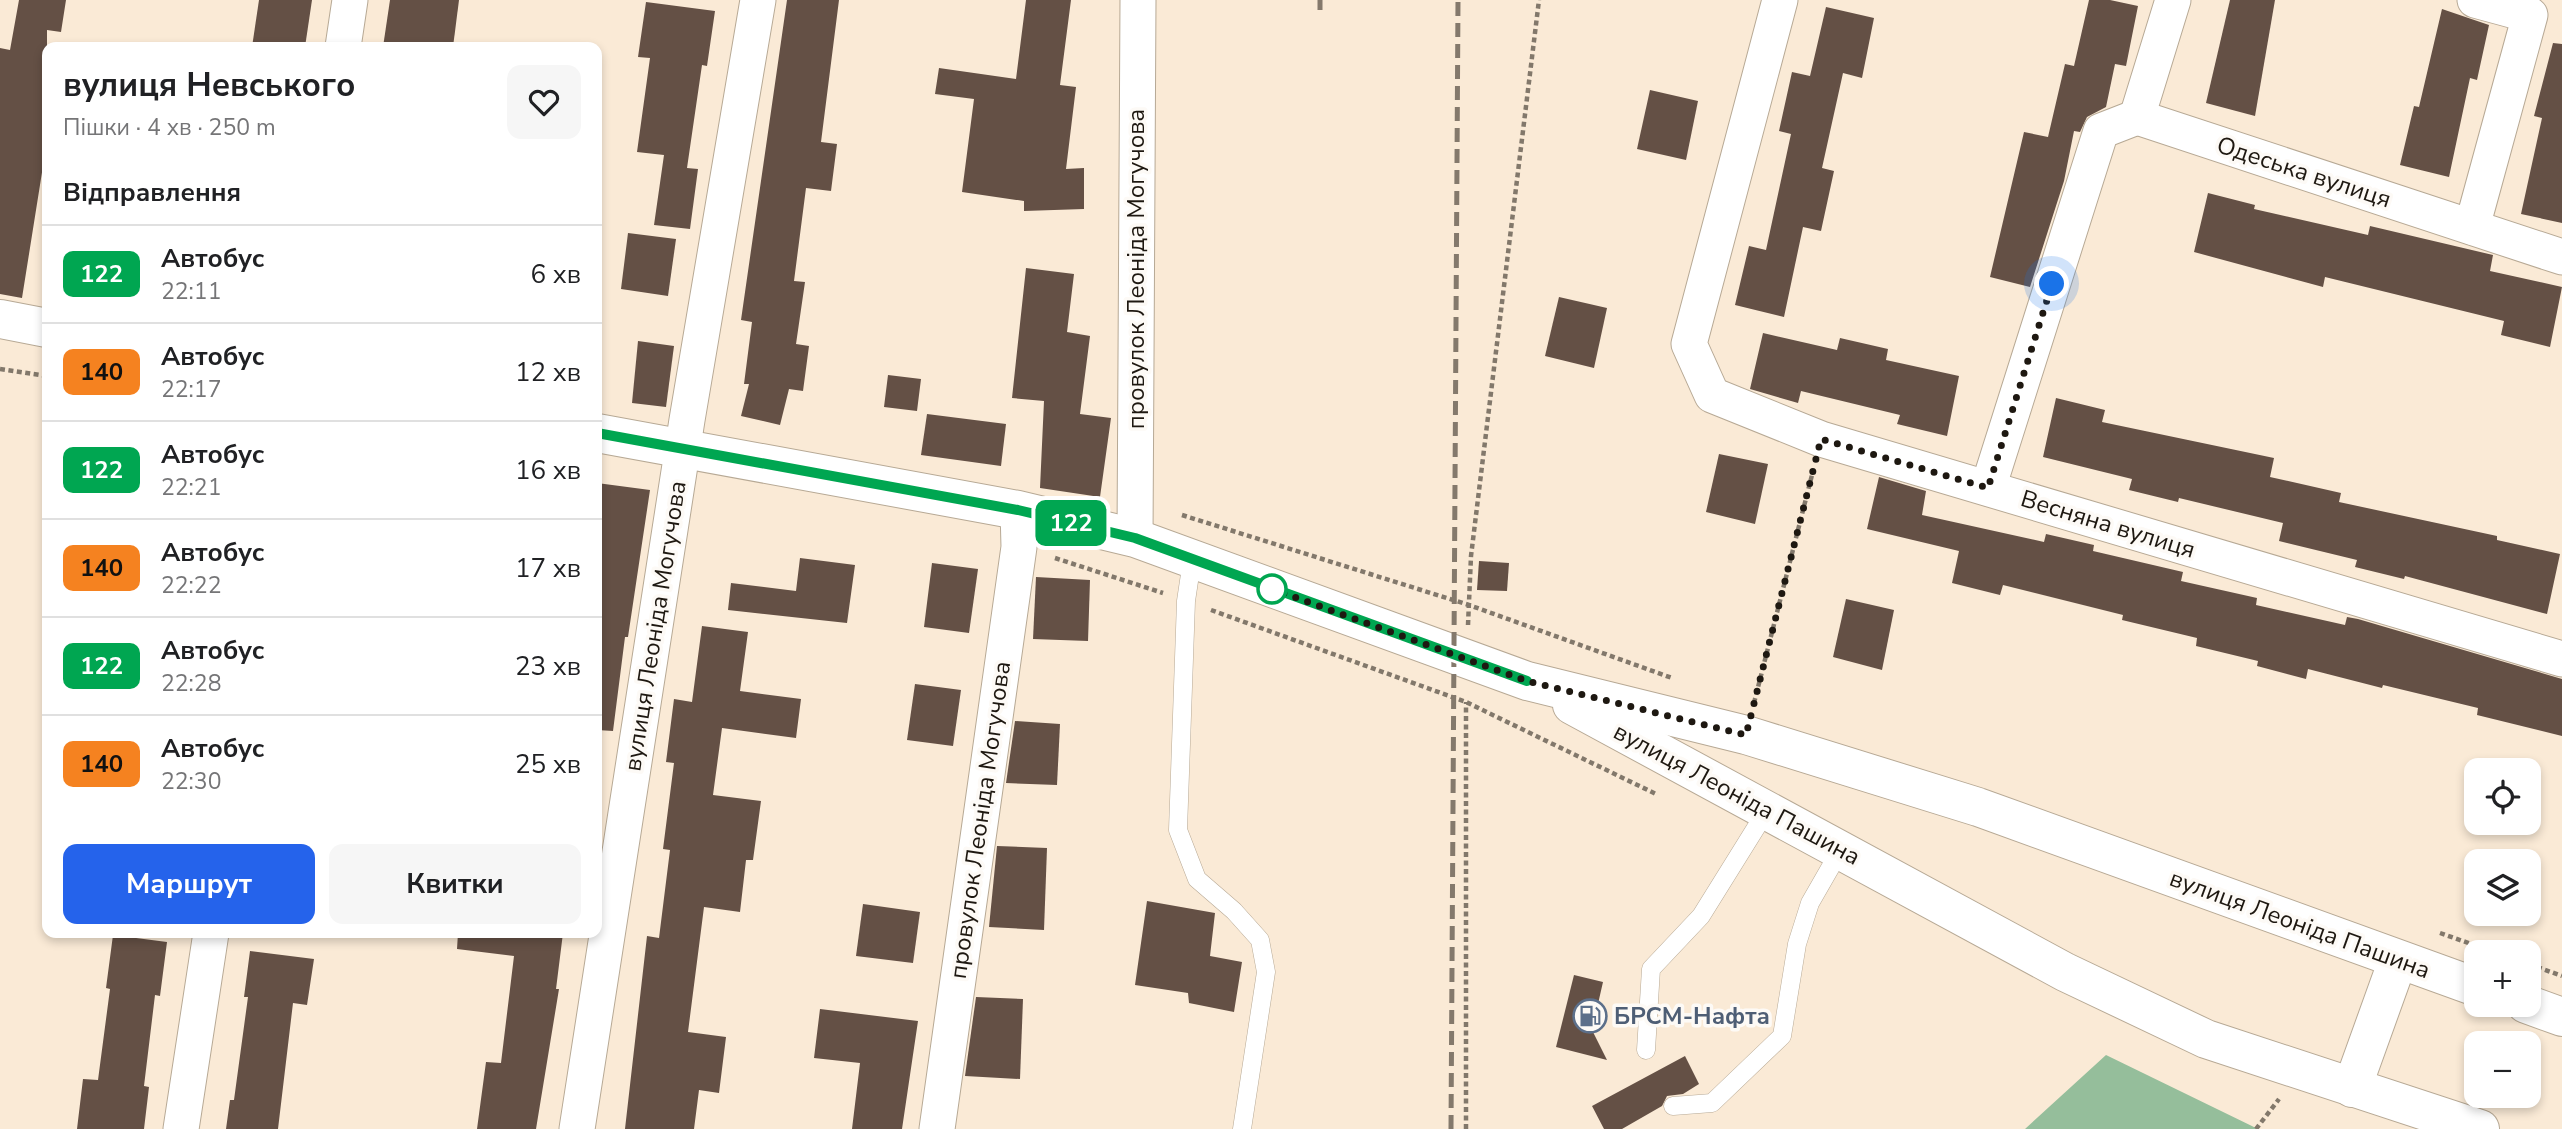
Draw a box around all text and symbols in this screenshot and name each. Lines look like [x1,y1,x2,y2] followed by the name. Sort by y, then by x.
[63,63,356,108] text: вулиця Невського
[507,65,581,139] button: heart
[1120,109,1152,429] street label: провулок Леоніда Могучова
[63,112,276,143] text: Пішки · 4 хв · 250 m
[2213,129,2395,215] street label: Одеська вулиця
[63,175,241,210] text: Відправлення
[161,241,264,276] text: Автобус
[531,257,581,292] text: 6 хв
[80,258,123,290] text: 122
[2034,266,2069,301] your location
[161,276,221,307] text: 22:11
[161,339,264,374] text: Автобус
[515,355,581,390] text: 12 хв
[80,356,123,388] text: 140
[161,374,221,405] text: 22:17
[161,437,264,472] text: Автобус
[515,453,581,488] text: 16 хв
[80,454,123,486] text: 122
[161,472,221,503] text: 22:21
[616,478,694,774] street label: вулиця Леоніда Могучова
[2017,482,2199,566] street label: Весняна вулиця
[1031,500,1111,546] line badge: 122
[1049,507,1093,539] text: 122
[161,535,264,570] text: Автобус
[515,551,581,586] text: 17 хв
[80,552,123,584] text: 140
[161,570,221,601] text: 22:22
[1257,574,1287,604] unlabelled marker
[161,633,264,668] text: Автобус
[515,649,581,684] text: 23 хв
[80,650,123,682] text: 122
[942,659,1018,981] street label: провулок Леоніда Могучова
[161,668,221,699] text: 22:28
[1608,715,1866,873] street label: вулиця Леоніда Пашина
[161,731,264,766] text: Автобус
[515,747,581,782] text: 25 хв
[80,748,123,780] text: 140
[2464,758,2541,1108] map controls
[2464,758,2541,835] button: locate
[161,766,221,797] text: 22:30
[63,844,315,924] button: Маршрут
[329,844,581,924] button: Квитки
[2464,849,2541,926] button: layers
[2165,862,2435,986] street label: вулиця Леоніда Пашина
[2464,940,2541,1017] button: +
[1571,997,1609,1035] fuel station icon: БРСМ-Нафта
[1614,1000,1770,1032] place label: БРСМ-Нафта
[2464,1031,2541,1108] button: −

